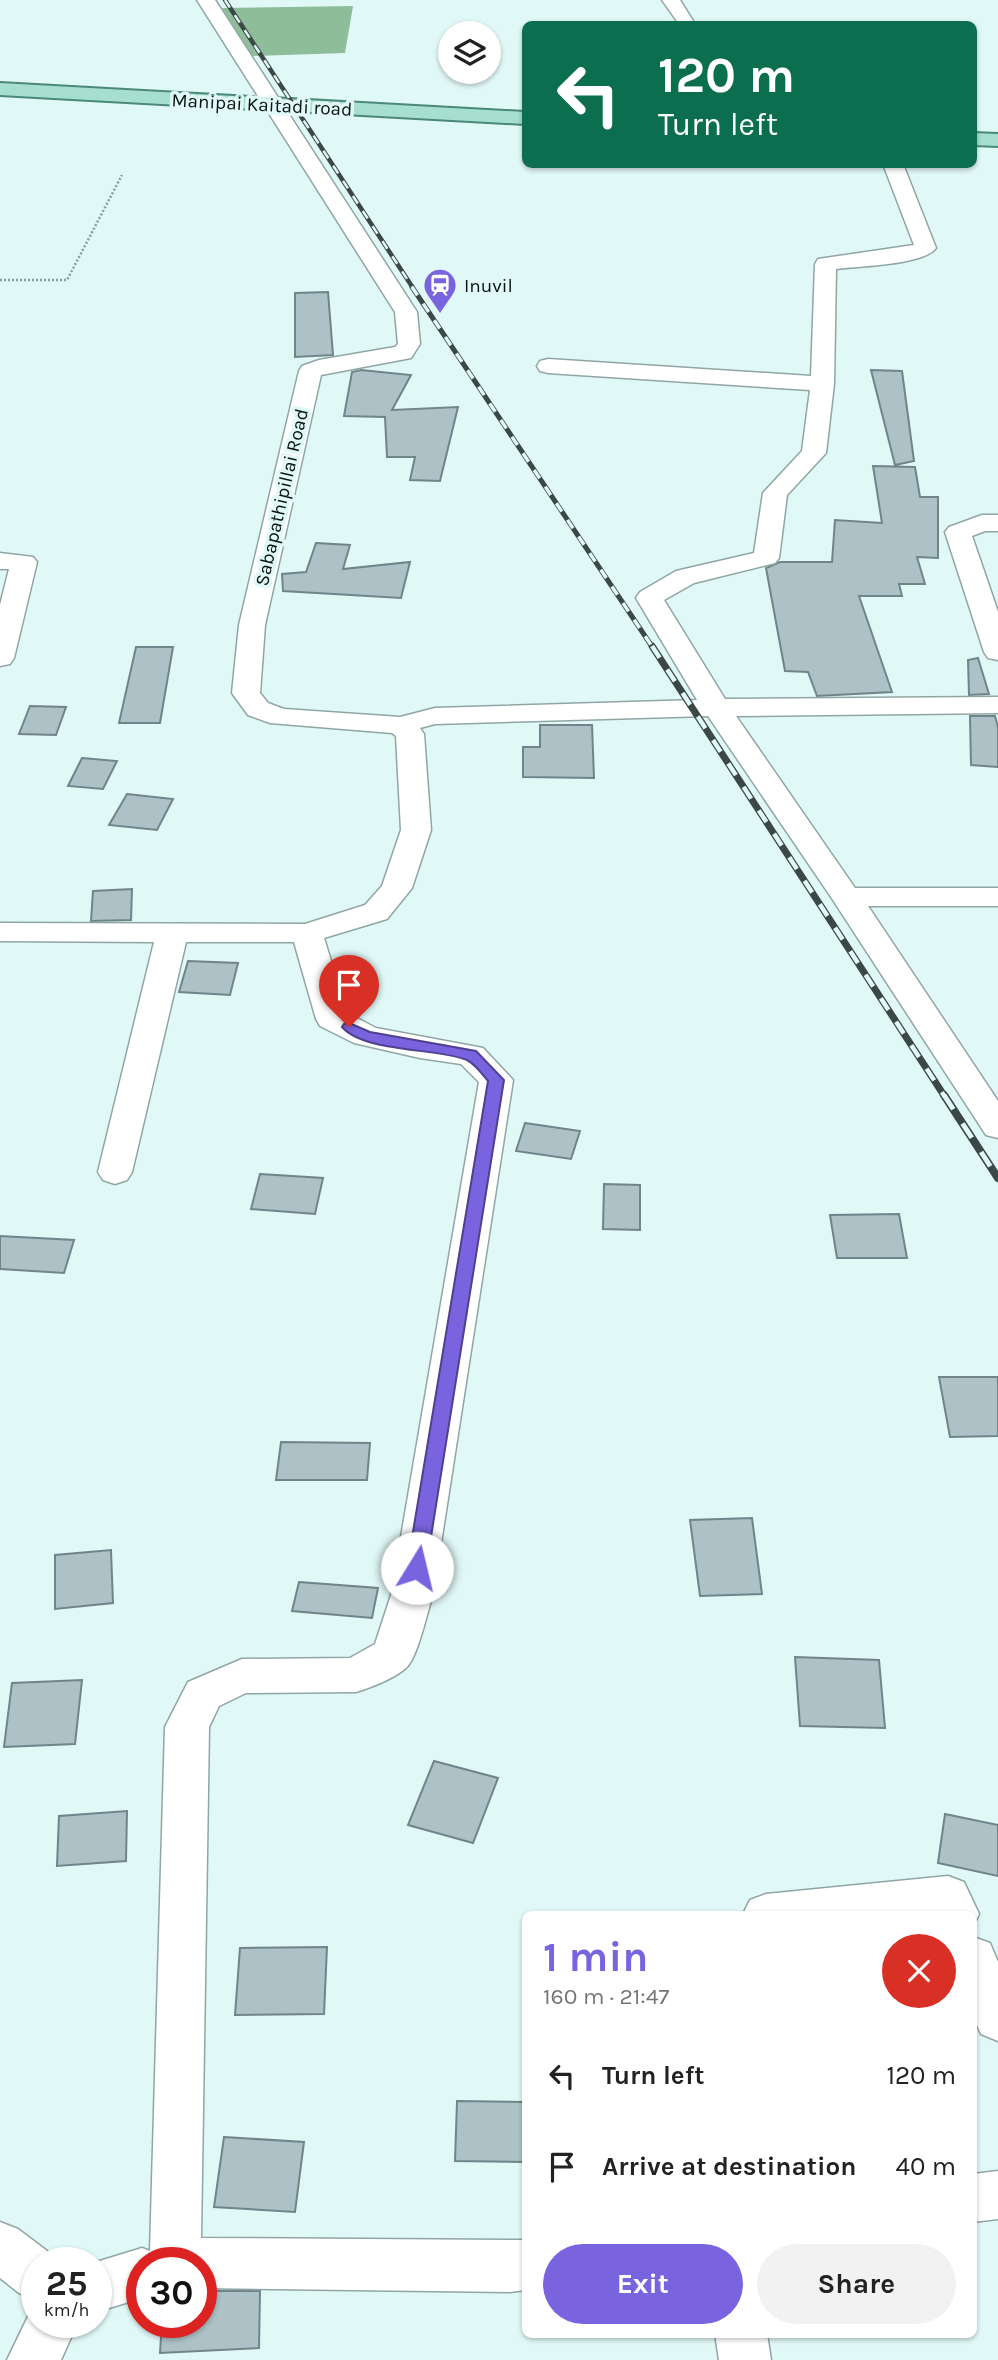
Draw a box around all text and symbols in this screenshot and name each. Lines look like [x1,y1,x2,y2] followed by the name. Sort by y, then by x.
[438,21,501,84] map controls
[438,21,501,84] button: layers
[658,47,795,104] text: 120 m
[543,49,634,140] icon: left
[171,89,353,121] street label: Manipai Kaitadi road
[658,106,778,143] text: Turn left
[421,266,459,315] station icon: Inuvil
[464,275,513,297] place label: Inuvil
[251,406,313,588] street label: Sabapathipillai Road
[319,955,379,1027] pin
[330,966,368,1004] icon: arrive
[380,1531,454,1605] position arrow
[543,1932,648,1982] text: 1 min
[882,1934,956,2008] button: close
[543,1983,669,2010] text: 160 m · 21:47
[543,2057,581,2095] icon: left
[602,2060,704,2091] text: Turn left
[886,2060,956,2091] text: 120 m
[543,2148,581,2186] icon: arrive
[602,2151,856,2182] text: Arrive at destination
[896,2151,956,2182] text: 40 m
[543,2244,743,2324] button: Exit
[757,2244,956,2324] button: Share
[126,2247,217,2338] speed limit sign: 30
[46,2263,87,2304] text: 25
[44,2299,89,2321] text: km/h

